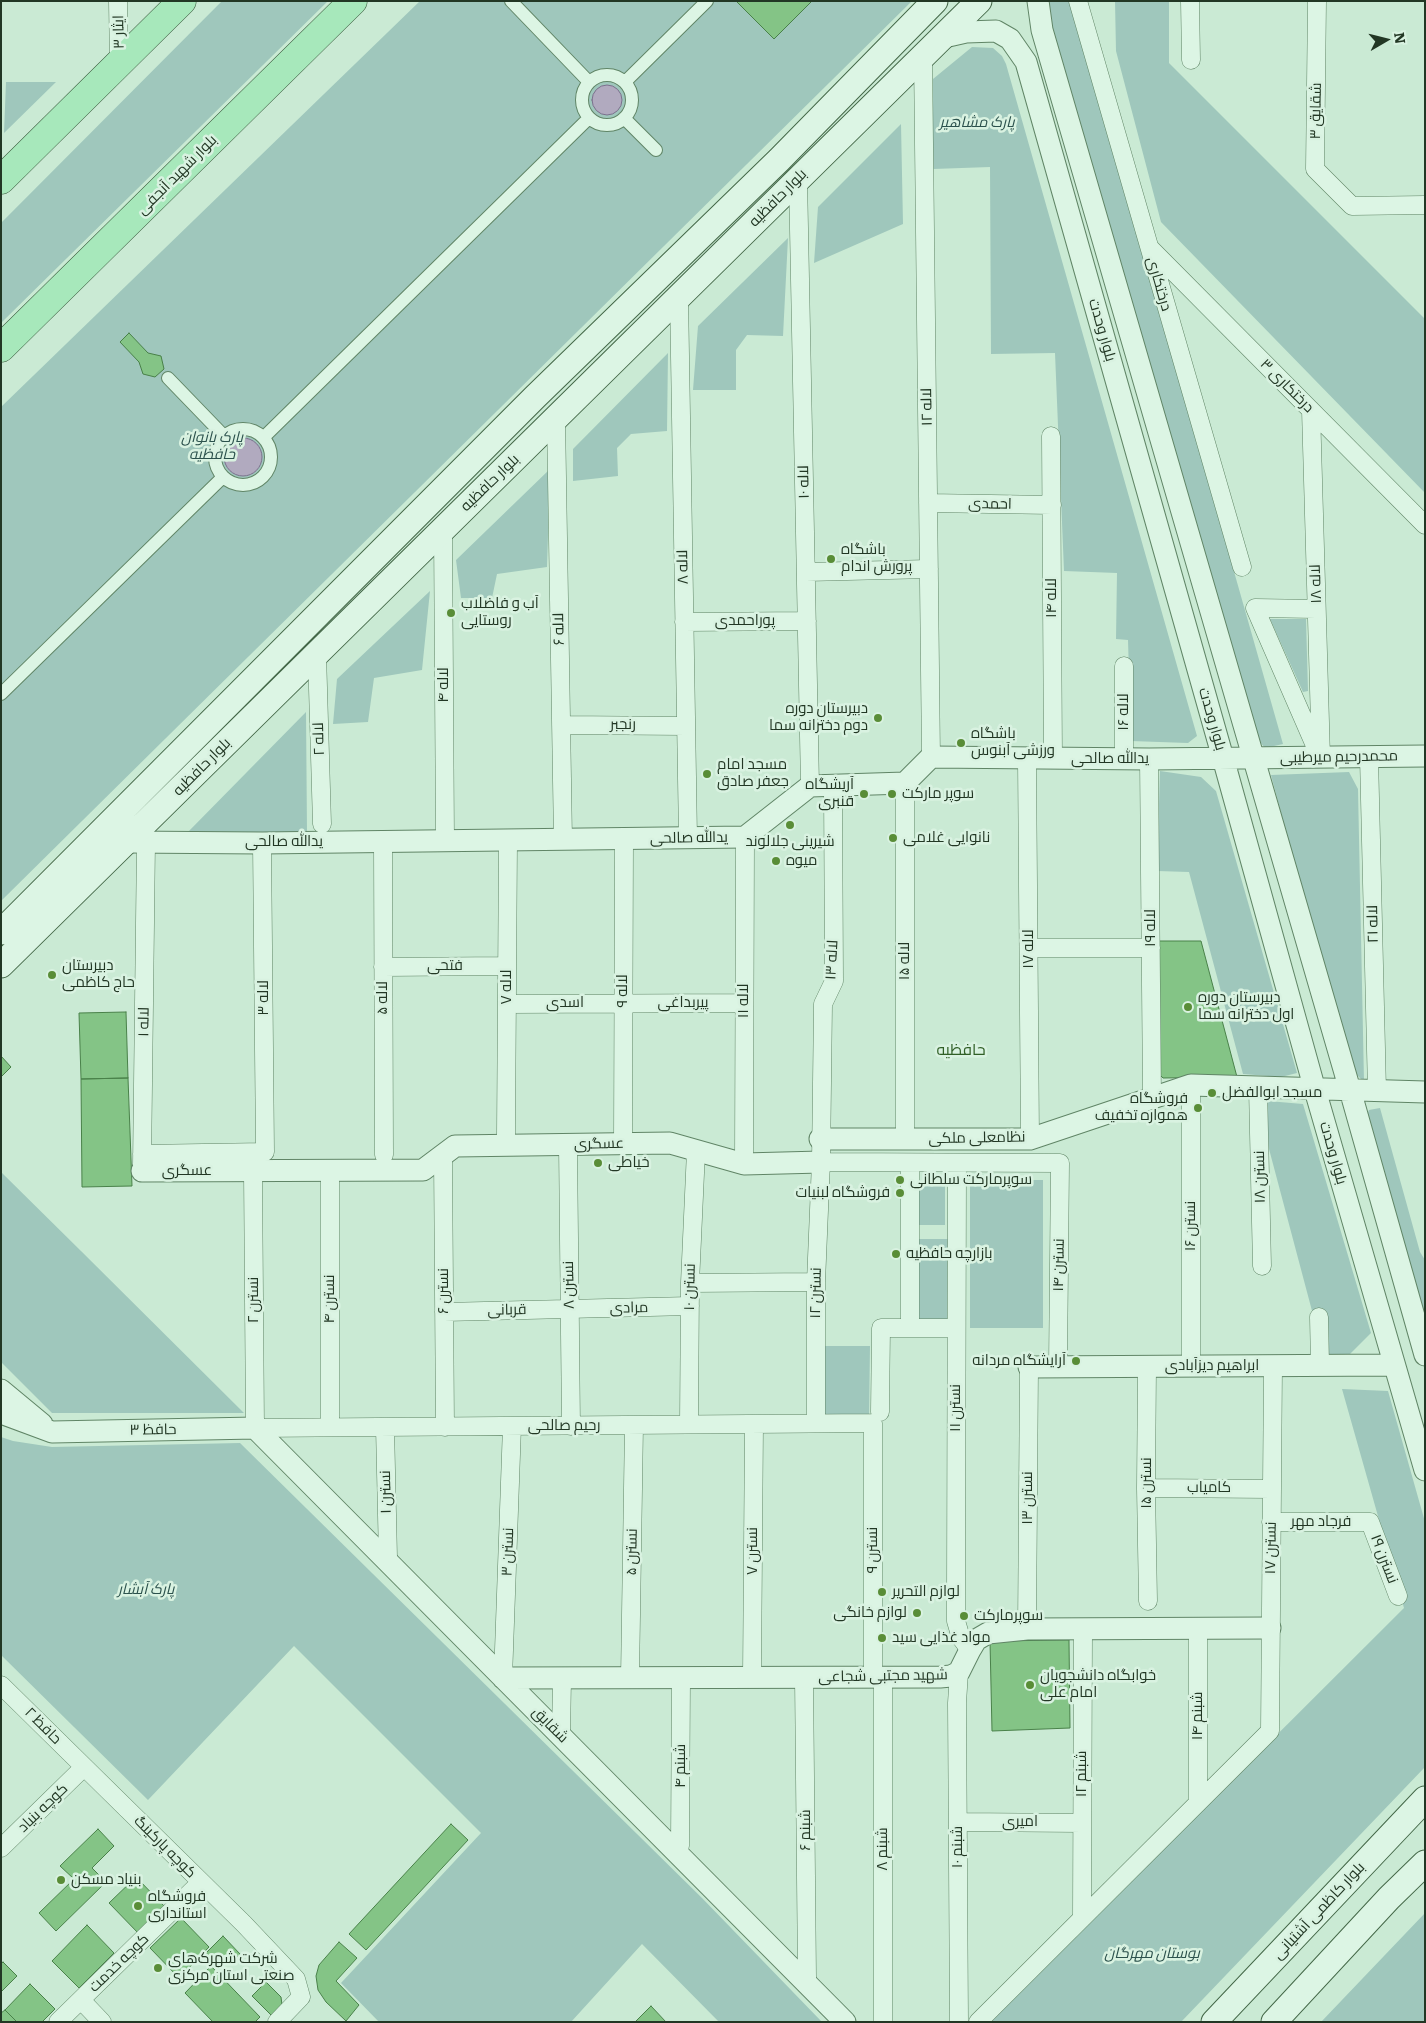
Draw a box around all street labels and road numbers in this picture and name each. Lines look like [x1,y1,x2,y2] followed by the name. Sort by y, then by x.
[110,15,128,49] street label: ایثار ۳
[1307,82,1325,140] street label: شقایق ۳
[133,131,221,219] street label: بلوار شهید آنجفی
[745,165,811,231] street label: بلوار حافظیه
[1143,255,1175,313] street label: درختکاری
[1084,296,1120,364] street label: بلوار وحدت
[1256,355,1318,417] street label: درختکاری ۳
[918,388,936,426] street label: لاله ۱۲
[457,451,523,515] street label: بلوار حافظیه
[795,465,813,499] street label: لاله ۱۰
[968,495,1012,513] street label: احمدی
[674,549,692,585] street label: لاله ۸
[1306,564,1326,604] street label: لاله ۱۸
[1043,578,1061,618] street label: لاله ۱۴
[715,612,775,630] street label: پوراحمدی
[550,613,568,645] street label: لاله ۶
[435,667,453,703] street label: لاله ۴
[1194,685,1230,753] street label: بلوار وحدت
[1115,693,1133,731] street label: لاله ۱۶
[610,716,636,734] street label: رنجبر
[309,722,329,756] street label: لاله ۲
[169,734,235,800] street label: بلوار حافظیه
[1280,747,1398,767] street label: محمدرحیم میرطیبی
[1071,750,1149,768] street label: یدالله صالحی
[650,828,728,848] street label: یدالله صالحی
[245,833,323,851] street label: یدالله صالحی
[1364,905,1382,943] street label: لاله ۲۱
[1142,909,1160,947] street label: لاله ۱۹
[1020,929,1038,969] street label: لاله ۱۷
[822,939,842,981] street label: لاله ۱۳
[896,942,914,980] street label: لاله ۱۵
[427,957,463,975] street label: فتحی
[498,970,516,1004] street label: لاله ۷
[614,974,632,1008] street label: لاله ۹
[255,980,273,1016] street label: لاله ۳
[374,981,392,1015] street label: لاله ۵
[735,984,753,1018] street label: لاله ۱۱
[546,994,584,1012] street label: اسدی
[657,994,709,1012] street label: پیربداغی
[135,1007,153,1037] street label: لاله ۱
[1315,1119,1351,1187] street label: بلوار وحدت
[928,1128,1026,1148] street label: نظامعلی ملکی
[574,1135,624,1153] street label: عسگری
[1251,1150,1269,1204] street label: نسترن ۱۸
[162,1162,212,1180] street label: عسگری
[1182,1201,1200,1251] street label: نسترن ۱۶
[1050,1238,1068,1292] street label: نسترن ۱۴
[560,1261,578,1309] street label: نسترن ۸
[681,1263,699,1311] street label: نسترن ۱۰
[807,1267,825,1319] street label: نسترن ۱۲
[435,1268,453,1314] street label: نسترن ۶
[321,1275,339,1323] street label: نسترن ۴
[245,1277,263,1323] street label: نسترن ۲
[609,1299,649,1317] street label: مرادی
[487,1301,527,1319] street label: قربانی
[1165,1357,1259,1375] street label: ابراهیم دیزآبادی
[947,1384,965,1432] street label: نسترن ۱۱
[528,1417,600,1435] street label: رحیم صالحی
[129,1421,177,1439] street label: حافظ ۳
[1138,1457,1156,1509] street label: نسترن ۱۵
[377,1470,395,1514] street label: نسترن ۱
[1019,1471,1037,1525] street label: نسترن ۱۳
[1187,1479,1231,1497] street label: کامیاب
[1291,1513,1351,1531] street label: فرجاد مهر
[1262,1521,1280,1575] street label: نسترن ۱۷
[498,1527,518,1577] street label: نسترن ۳
[744,1527,762,1575] street label: نسترن ۷
[864,1527,882,1573] street label: نسترن ۹
[623,1528,641,1576] street label: نسترن ۵
[1366,1532,1402,1586] street label: نسترن ۱۹
[818,1666,948,1686] street label: شهید مجتبی شجاعی
[1189,1692,1207,1740] street label: شبنم ۱۴
[528,1703,572,1747] street label: شقایق
[21,1704,65,1748] street label: حافظ ۲
[672,1744,690,1788] street label: شبنم ۴
[1073,1751,1091,1797] street label: شبنم ۱۲
[14,1780,72,1836] street label: کوچه بنیاد
[797,1809,815,1851] street label: شبنم ۶
[130,1812,200,1882] street label: کوچه پارکینگ
[1002,1813,1038,1831] street label: امیری
[949,1826,967,1868] street label: شبنم ۱۰
[874,1827,892,1871] street label: شبنم ۸
[1269,1859,1369,1963] street label: بلوار کاظمی آشتیانی
[85,1930,153,1996] street label: کوچه خدمت

